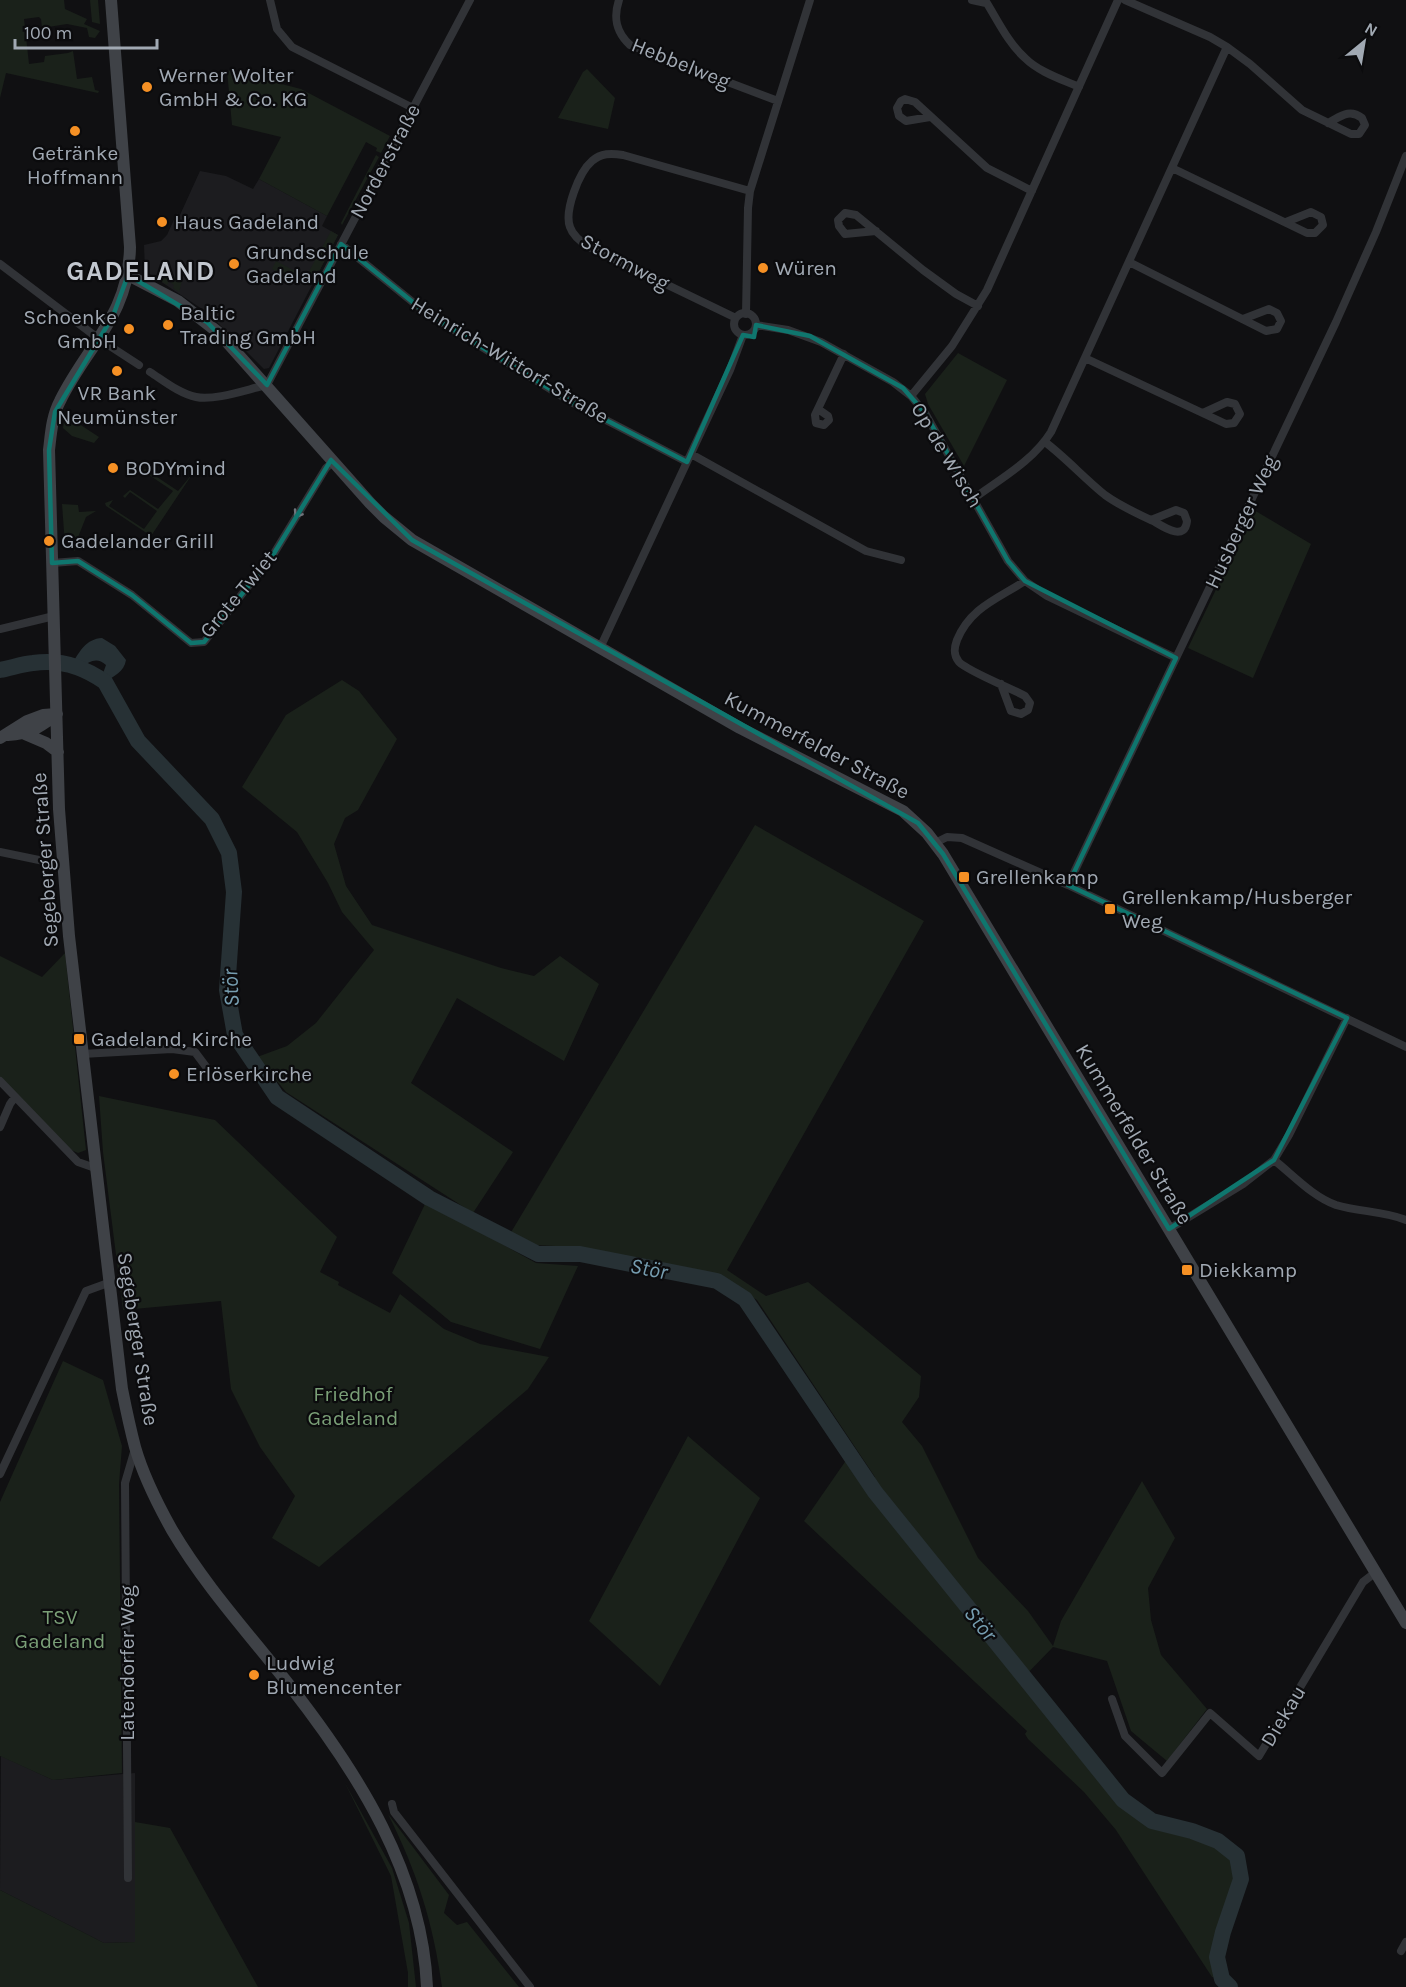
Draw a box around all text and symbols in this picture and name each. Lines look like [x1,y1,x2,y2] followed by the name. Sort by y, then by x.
[15,12,158,50] scale bar
[1334,12,1394,72] north arrow
[1362,18,1381,41] text: N
[24,22,72,44] text: 100 m
[628,32,734,94] street label: Hebbelweg
[159,63,307,111] place label: Werner Wolter GmbH & Co. KG
[140,80,154,94] marker: Werner Wolter GmbH & Co. KG
[345,100,425,222] street label: Norderstraße
[68,124,82,138] marker: Getränke Hoffmann
[27,141,123,189] place label: Getränke Hoffmann
[174,210,319,234] place label: Haus Gadeland
[155,215,169,229] marker: Haus Gadeland
[576,229,674,295] street label: Stormweg
[246,240,369,288] place label: Grundschule Gadeland
[66,255,216,287] district label: GADELAND
[775,256,837,280] place label: Würen
[227,257,241,271] marker: Grundschule Gadeland
[756,261,770,275] marker: Würen
[407,291,613,429] street label: Heinrich-Wittorf-Straße
[180,301,316,349] place label: Baltic Trading GmbH
[23,305,117,353] place label: Schoenke GmbH
[161,318,175,332] marker: Baltic Trading GmbH
[122,322,136,336] marker: Schoenke GmbH
[110,364,124,378] marker: VR Bank Neumünster
[57,381,178,429] place label: VR Bank Neumünster
[906,398,988,512] street label: Op de Wisch
[1200,451,1282,592] street label: Husberger Weg
[125,456,226,480] place label: BODYmind
[106,461,120,475] marker: BODYmind
[294,501,306,518] one-way arrow
[61,529,214,553] place label: Gadelander Grill
[42,534,56,548] marker: Gadelander Grill
[195,545,281,642] street label: Grote Twiet
[720,686,914,804] street label: Kummerfelder Straße
[27,772,63,948] street label: Segeberger Straße
[976,865,1098,889] place label: Grellenkamp
[957,870,971,884] marker: Grellenkamp
[1122,885,1352,933] place label: Grellenkamp/Husberger Weg
[1103,902,1117,916] marker: Grellenkamp/Husberger Weg
[217,967,245,1007] water label: Stör
[91,1027,252,1051] place label: Gadeland, Kirche
[72,1032,86,1046] marker: Gadeland, Kirche
[1071,1039,1197,1229] street label: Kummerfelder Straße
[186,1062,312,1086] place label: Erlöserkirche
[167,1067,181,1081] marker: Erlöserkirche
[112,1251,164,1427] street label: Segeberger Straße
[628,1253,671,1286] water label: Stör
[1199,1258,1297,1282] place label: Diekkamp
[1180,1263,1194,1277] marker: Diekkamp
[308,1382,398,1430] park label: Friedhof Gadeland
[115,1585,139,1741] street label: Latendorfer Weg
[958,1601,1003,1648] water label: Stör
[15,1605,105,1653] park label: TSV Gadeland
[266,1651,402,1699] place label: Ludwig Blumencenter
[247,1668,261,1682] marker: Ludwig Blumencenter
[1255,1681,1311,1751] street label: Diekau

